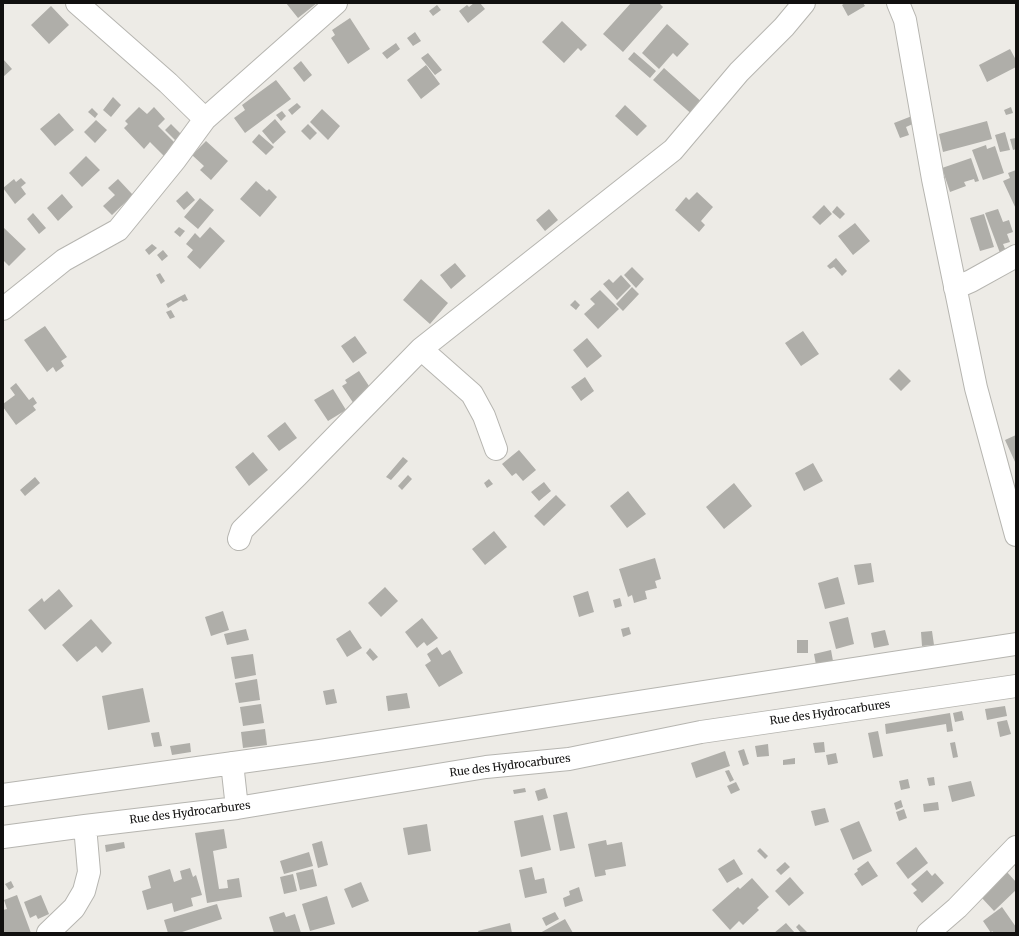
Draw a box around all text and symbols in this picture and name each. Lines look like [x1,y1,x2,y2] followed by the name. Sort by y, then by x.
[769,698,891,728] street label: Rue des Hydrocarbures
[449,752,571,780] street label: Rue des Hydrocarbures
[129,799,251,827] street label: Rue des Hydrocarbures

